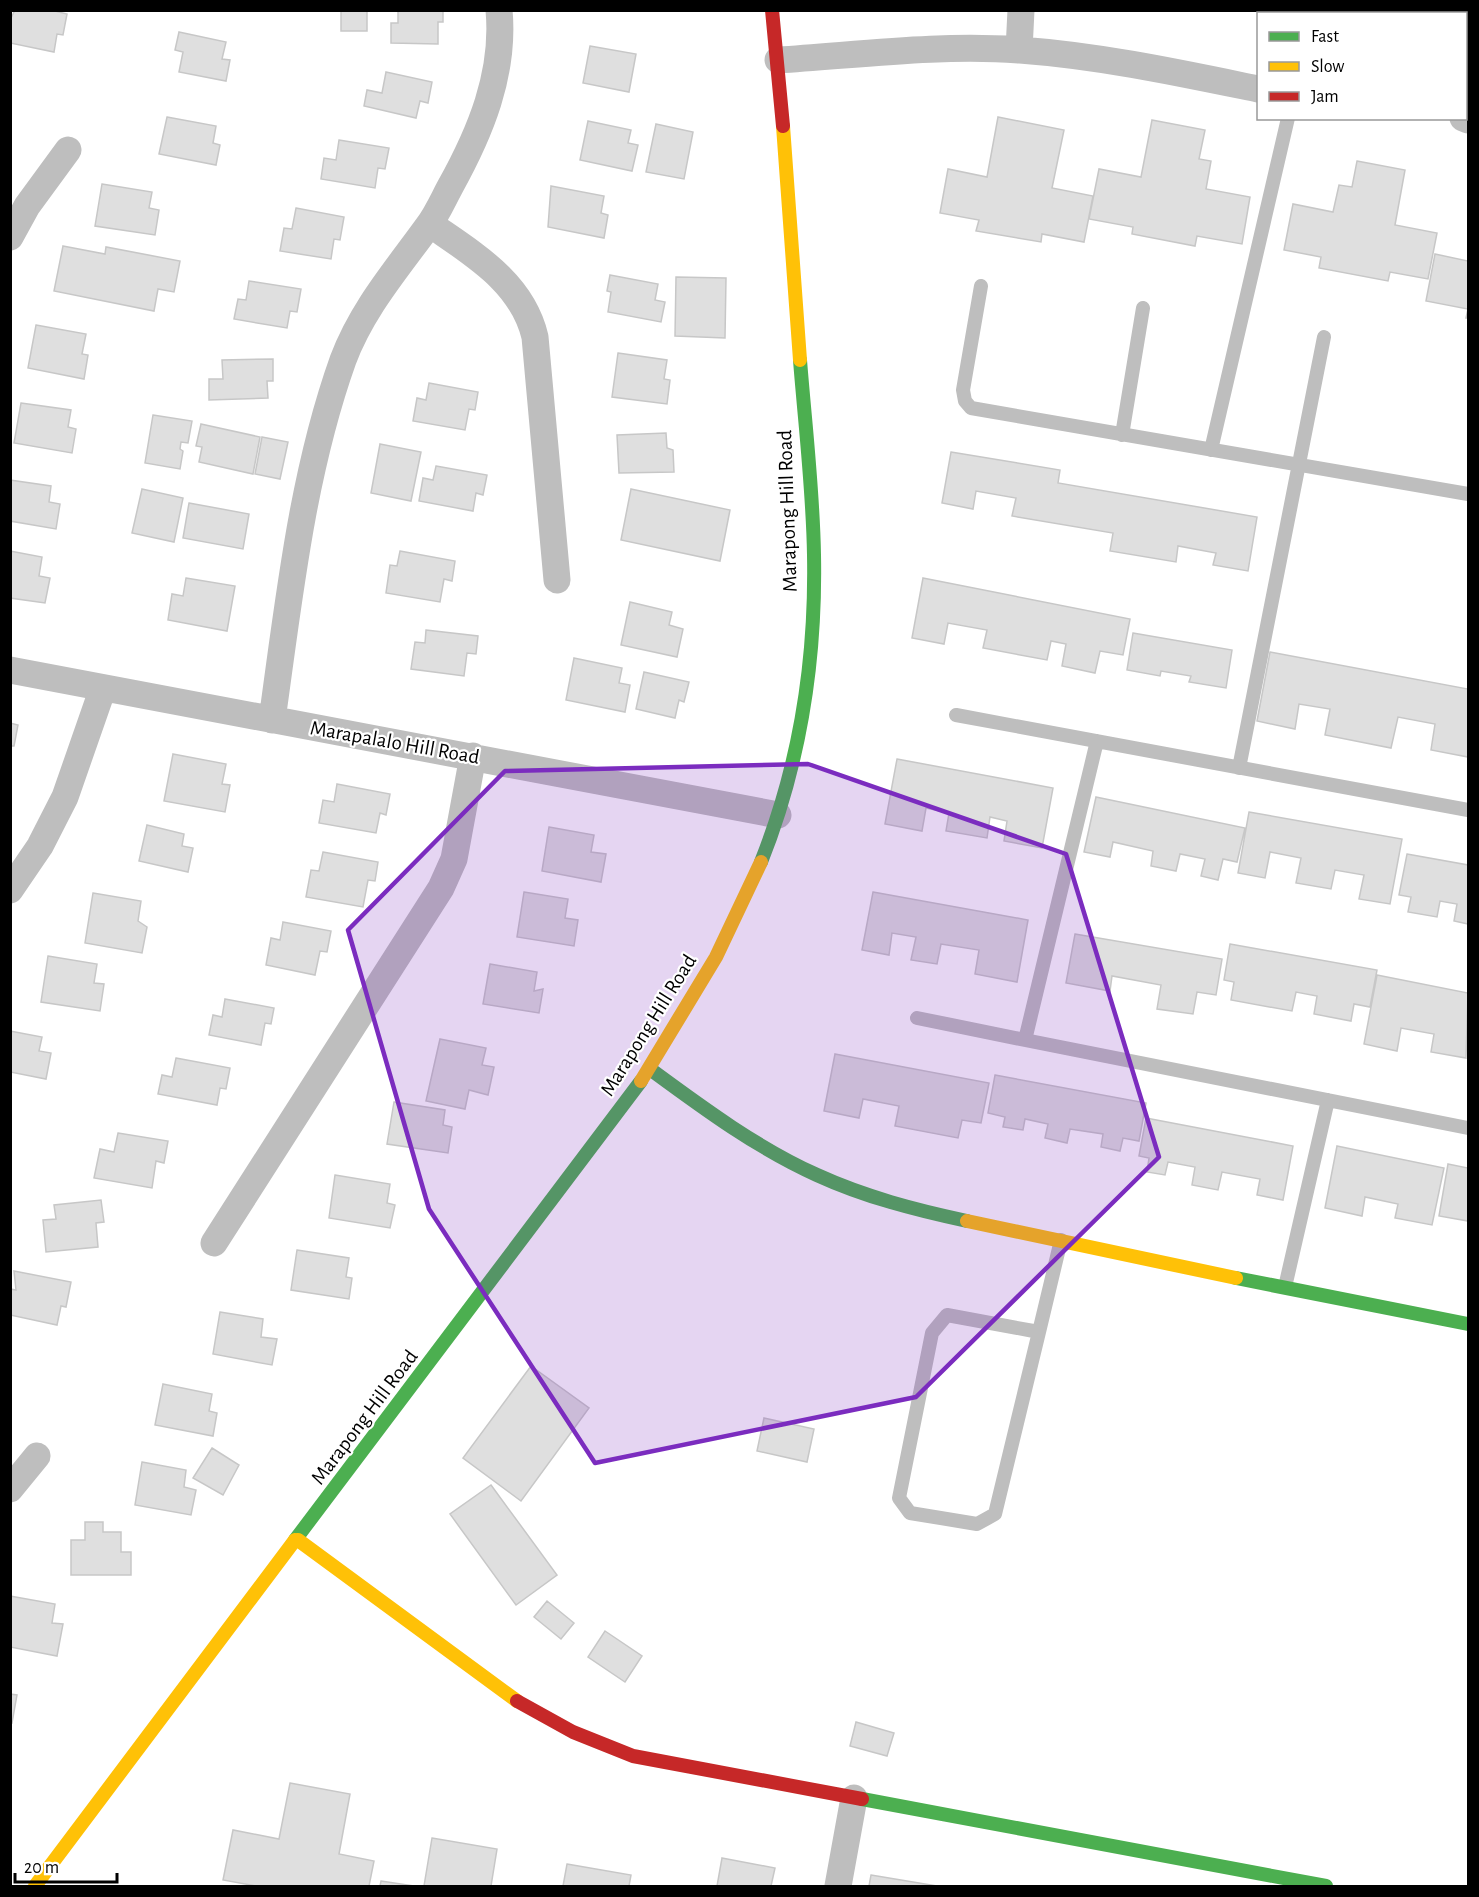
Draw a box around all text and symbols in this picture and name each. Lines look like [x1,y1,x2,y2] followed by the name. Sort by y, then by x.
[1257,12,1467,120] legend
[1311,28,1339,46] text: Fast
[1311,58,1344,76] text: Slow
[1311,88,1339,106] text: Jam
[774,429,801,593] street label: Marapong Hill Road
[309,717,481,768] street label: Marapalalo Hill Road
[596,951,700,1100] street label: Marapong Hill Road
[307,1346,422,1489] street label: Marapong Hill Road
[15,1846,117,1884] scale bar
[24,1859,59,1877] text: 20 m

